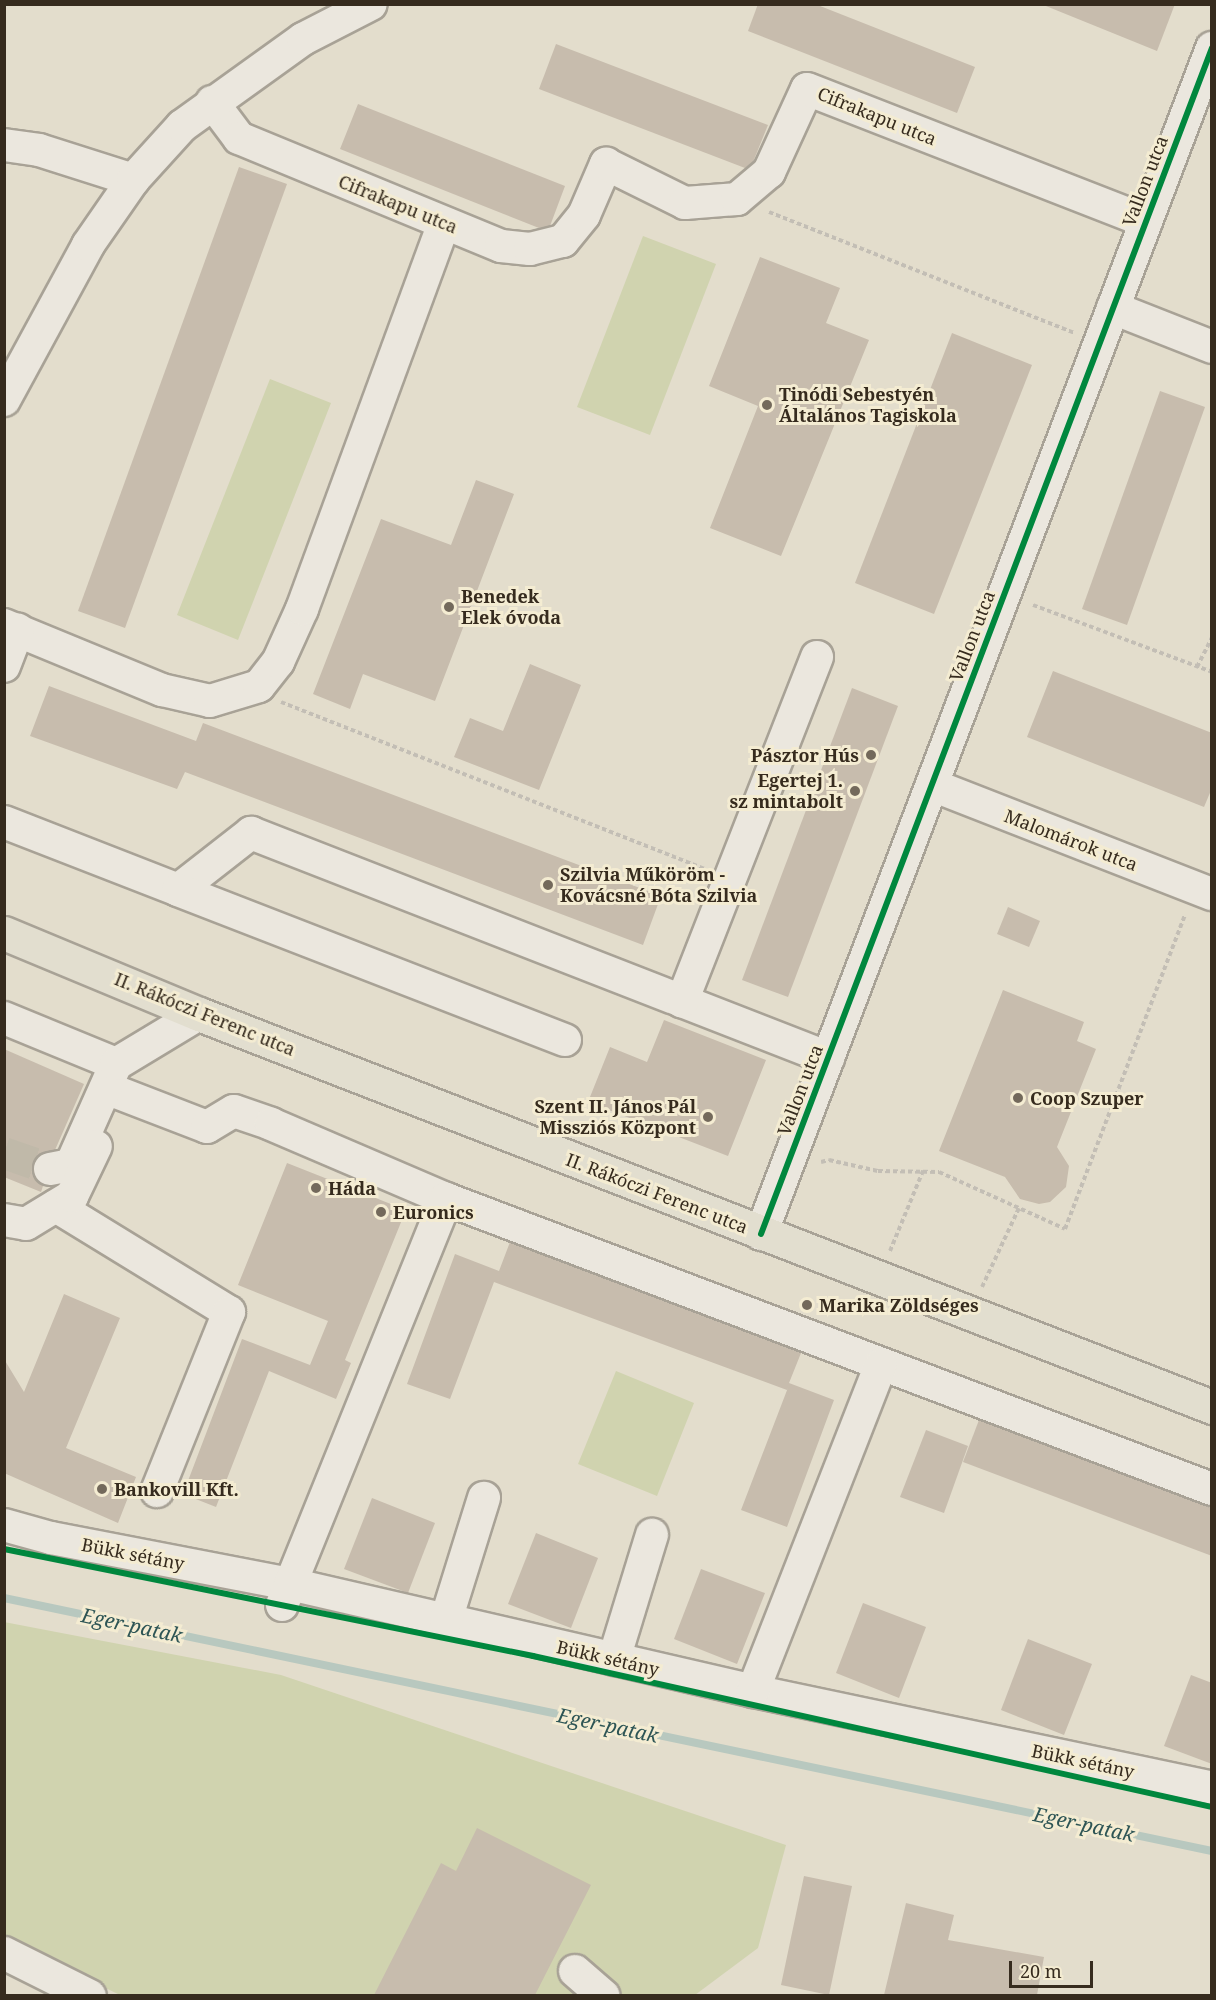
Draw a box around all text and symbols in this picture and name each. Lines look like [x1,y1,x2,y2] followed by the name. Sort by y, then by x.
[814,82,940,150] street label: Cifrakapu utca
[1118,132,1172,230] street label: Vallon utca
[335,170,461,238] street label: Cifrakapu utca
[779,384,957,426] place label: Tinódi Sebestyén Általános Tagiskola
[760,398,774,412] marker: Tinódi Sebestyén Általános Tagiskola
[461,586,561,628] place label: Benedek Elek óvoda
[945,587,999,685] street label: Vallon utca
[442,600,456,614] marker: Benedek Elek óvoda
[751,744,859,766] place label: Pásztor Hús
[864,748,878,762] marker: Pásztor Hús
[730,770,843,812] place label: Egertej 1. sz mintabolt
[848,784,862,798] marker: Egertej 1. sz mintabolt
[1001,805,1141,875] street label: Malomárok utca
[560,864,757,906] place label: Szilvia Műköröm - Kovácsné Bóta Szilvia
[541,878,555,892] marker: Szilvia Műköröm - Kovácsné Bóta Szilvia
[112,968,298,1060] street label: II. Rákóczi Ferenc utca
[773,1041,827,1139] street label: Vallon utca
[1030,1087,1144,1109] place label: Coop Szuper
[1011,1091,1025,1105] marker: Coop Szuper
[534,1096,696,1138] place label: Szent II. János Pál Missziós Központ
[701,1110,715,1124] marker: Szent II. János Pál Missziós Központ
[563,1148,751,1238] street label: II. Rákóczi Ferenc utca
[328,1177,376,1199] place label: Háda
[309,1181,323,1195] marker: Háda
[393,1201,474,1223] place label: Euronics
[374,1205,388,1219] marker: Euronics
[819,1294,979,1316] place label: Marika Zöldséges
[800,1298,814,1312] marker: Marika Zöldséges
[114,1478,239,1500] place label: Bankovill Kft.
[95,1482,109,1496] marker: Bankovill Kft.
[80,1533,186,1575] street label: Bükk sétány
[79,1603,185,1647] water label: Eger-patak
[555,1636,661,1680] street label: Bükk sétány
[555,1703,661,1747] water label: Eger-patak
[1030,1740,1136,1782] street label: Bükk sétány
[1031,1802,1137,1846] water label: Eger-patak
[1012,1949,1096,1987] scale bar
[1020,1959,1062,1983] text: 20 m

